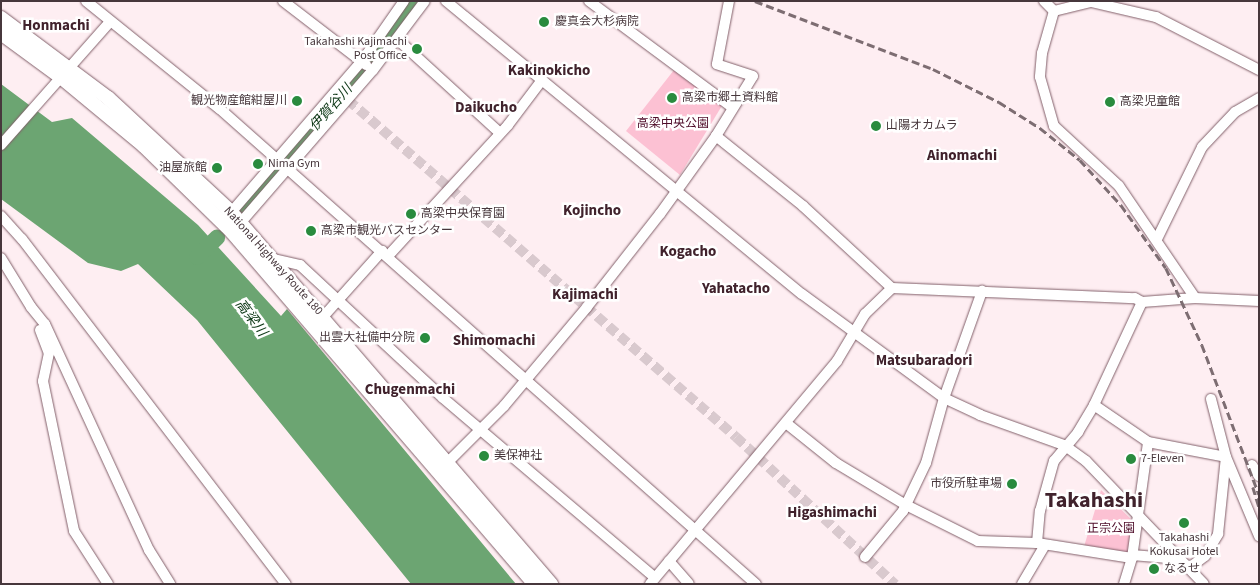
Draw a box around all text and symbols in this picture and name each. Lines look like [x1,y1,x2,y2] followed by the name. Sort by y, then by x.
[537,15,551,29] marker: 慶真会大杉病院
[555,15,639,29] place label: 慶真会大杉病院
[22,17,90,35] district label: Honmachi
[304,35,407,63] place label: Takahashi Kajimachi Post Office
[411,43,423,55] marker: Takahashi Kajimachi Post Office
[508,62,590,80] district label: Kakinokicho
[306,81,356,135] water label: 伊賀谷川
[682,91,778,105] place label: 高梁市郷土資料館
[666,92,678,104] marker: 高梁市郷土資料館
[191,94,287,108] place label: 観光物産館紺屋川
[291,95,303,107] marker: 観光物産館紺屋川
[1120,95,1180,109] place label: 高梁児童館
[1104,96,1116,108] marker: 高梁児童館
[455,99,517,117] district label: Daikucho
[637,117,709,131] park label: 高梁中央公園
[886,119,958,133] place label: 山陽オカムラ
[870,120,882,132] marker: 山陽オカムラ
[927,147,997,165] district label: Ainomachi
[268,157,320,171] place label: Nima Gym
[252,158,264,170] marker: Nima Gym
[159,161,207,175] place label: 油屋旅館
[211,162,223,174] marker: 油屋旅館
[563,202,621,220] district label: Kojincho
[220,204,326,318] street label: National Highway Route 180
[421,207,505,221] place label: 高梁中央保育園
[405,208,417,220] marker: 高梁中央保育園
[321,224,453,238] place label: 高梁市観光バスセンター
[305,225,317,237] marker: 高梁市観光バスセンター
[660,243,716,261] district label: Kogacho
[702,280,770,298] district label: Yahatacho
[552,286,618,304] district label: Kajimachi
[232,296,270,340] water label: 高梁川
[319,331,415,345] place label: 出雲大社備中分院
[419,332,431,344] marker: 出雲大社備中分院
[453,332,535,350] district label: Shimomachi
[876,352,972,370] district label: Matsubaradori
[365,381,455,399] district label: Chugenmachi
[494,449,542,463] place label: 美保神社
[478,450,490,462] marker: 美保神社
[1141,452,1184,466] place label: 7-Eleven
[1125,453,1137,465] marker: 7-Eleven
[930,477,1002,491] place label: 市役所駐車場
[1006,478,1018,490] marker: 市役所駐車場
[1045,488,1143,514] district label: Takahashi
[787,504,877,522] district label: Higashimachi
[1178,517,1190,529] marker: Takahashi Kokusai Hotel
[1087,522,1135,536] park label: 正宗公園
[1149,531,1219,559] place label: Takahashi Kokusai Hotel
[1164,562,1200,576] place label: なるせ
[1148,563,1160,575] marker: なるせ

